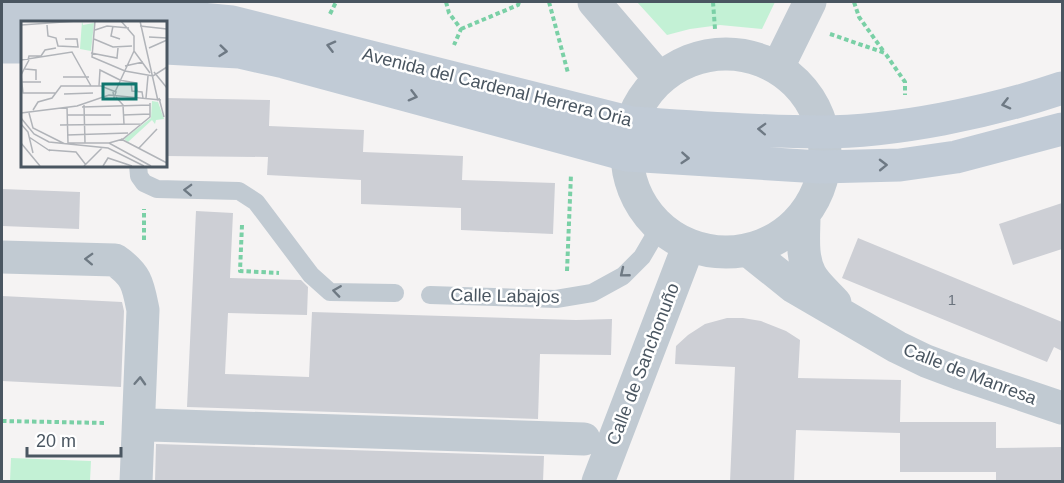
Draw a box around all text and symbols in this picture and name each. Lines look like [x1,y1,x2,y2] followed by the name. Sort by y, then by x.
[21,21,166,166] inset map
[326,41,337,53] one-way arrow
[219,44,228,57] one-way arrow
[360,44,635,130] street label: Avenida del Cardenal Herrera Oria
[408,89,418,102] one-way arrow
[1002,97,1012,109] one-way arrow
[758,123,767,136] one-way arrow
[681,152,690,165] one-way arrow
[878,159,887,172] one-way arrow
[183,183,192,196] one-way arrow
[85,253,94,266] one-way arrow
[620,266,631,277] one-way arrow
[603,280,683,448] street label: Calle de Sanchonuño
[332,285,342,297] one-way arrow
[450,285,560,307] street label: Calle Labajos
[948,291,956,308] house number: 1
[901,339,1040,409] street label: Calle de Manresa
[133,377,146,386] one-way arrow
[27,420,122,458] scale bar
[36,431,76,451] text: 20 m

